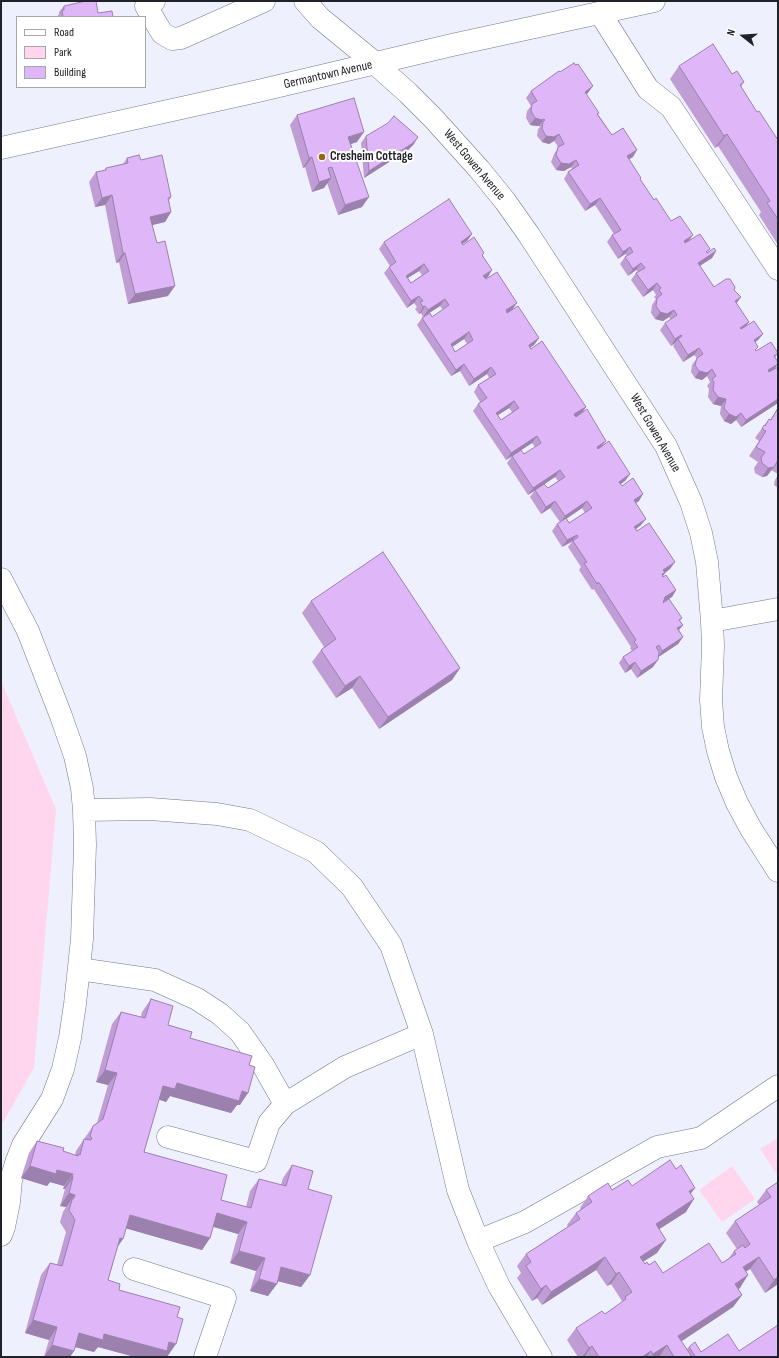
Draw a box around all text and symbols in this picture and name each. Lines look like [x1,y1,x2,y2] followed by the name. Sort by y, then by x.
[16,16,146,88] legend
[723,16,763,56] north arrow
[54,25,74,40] text: Road
[724,28,738,37] text: N
[54,45,72,60] text: Park
[282,57,374,93] street label: Germantown Avenue
[54,65,86,80] text: Building
[440,126,508,204] street label: West Gowen Avenue
[330,149,413,165] place label: Cresheim Cottage
[317,152,327,162] marker: Cresheim Cottage
[626,391,684,475] street label: West Gowen Avenue

